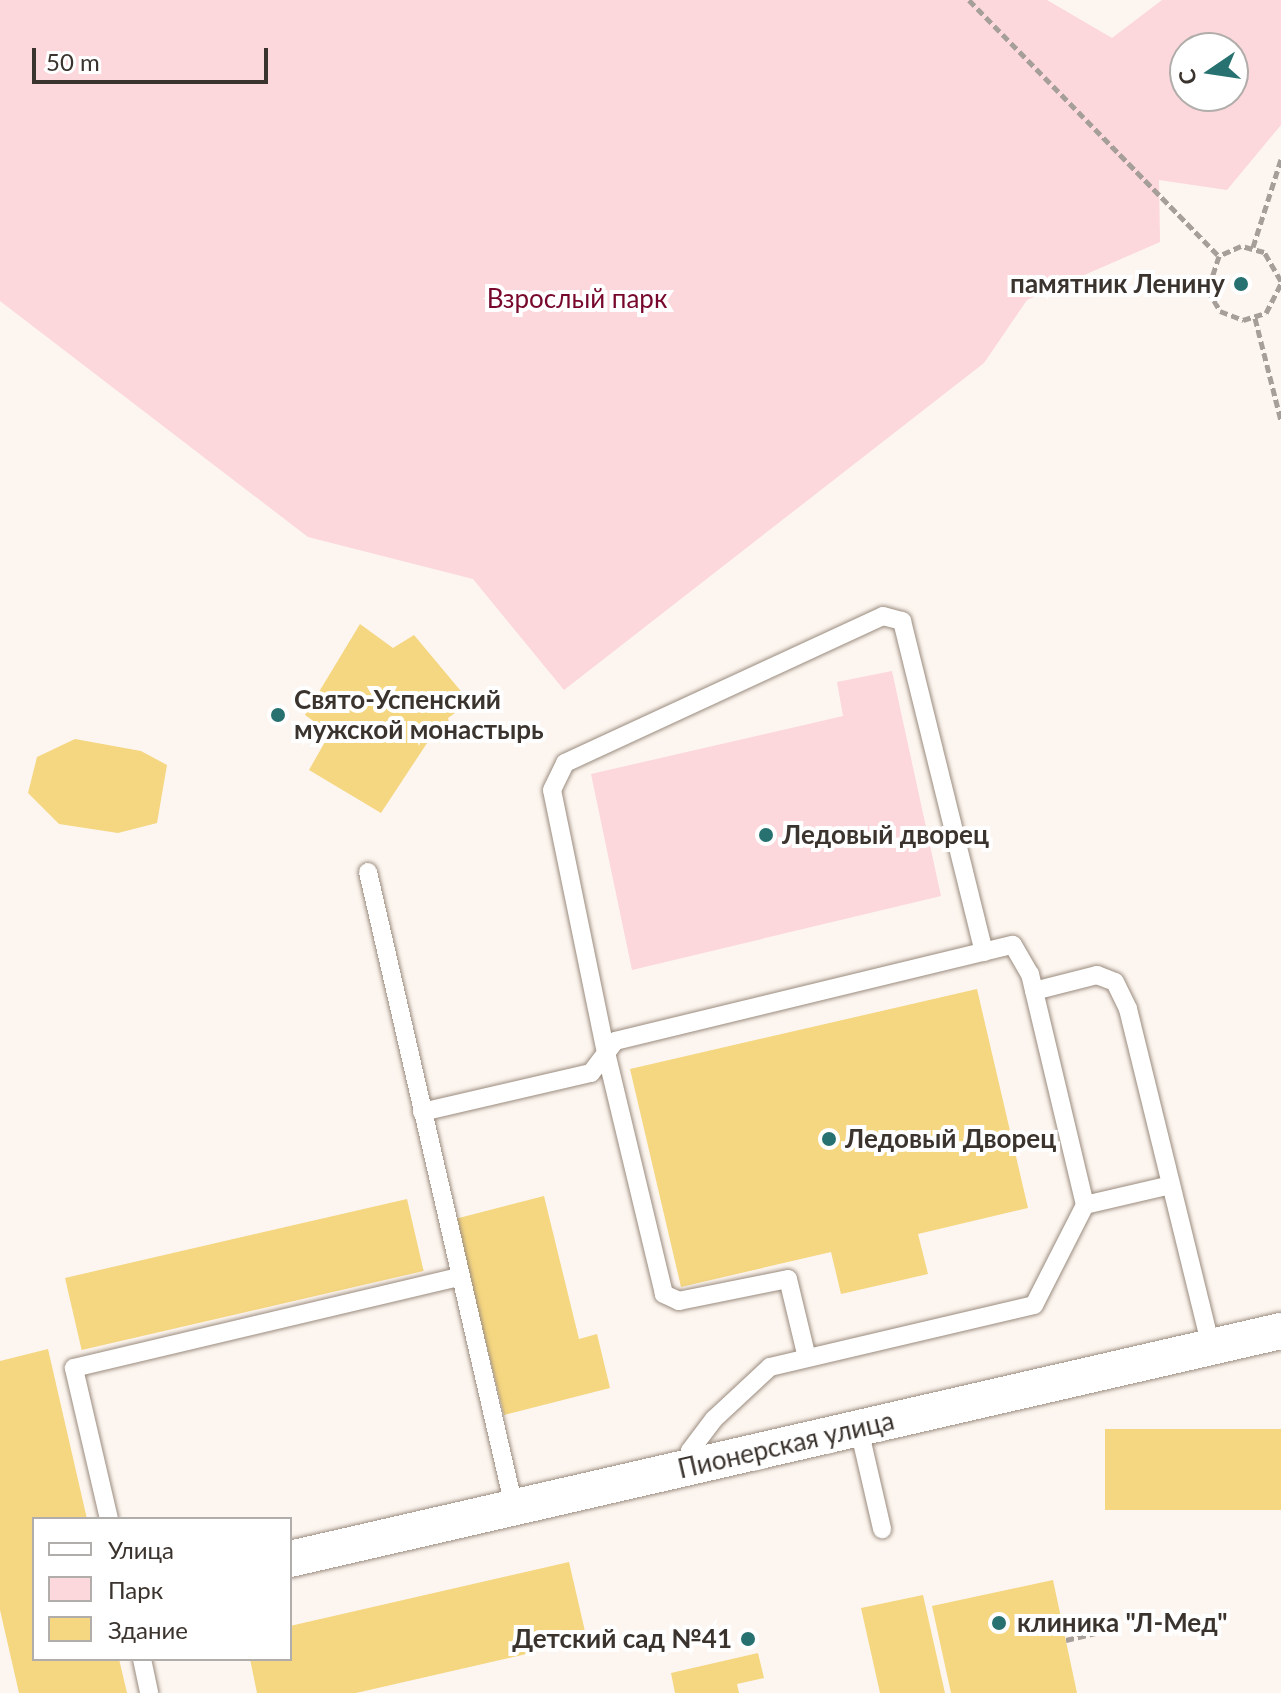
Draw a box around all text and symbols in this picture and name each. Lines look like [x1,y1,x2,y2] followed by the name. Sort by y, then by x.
[36,32,272,82] scale bar
[1169,32,1249,112] north arrow
[46,47,100,76] text: 50 m
[1172,67,1202,87] text: С
[1010,268,1225,300] place label: памятник Ленину
[1232,275,1250,293] marker: памятник Ленину
[487,283,667,315] park label: Взрослый парк
[294,684,544,746] place label: Свято-Успенский мужской монастырь
[269,706,287,724] marker: Свято-Успенский мужской монастырь
[782,819,989,851] place label: Ледовый дворец
[757,826,775,844] marker: Ледовый дворец
[845,1123,1056,1155] place label: Ледовый Дворец
[820,1130,838,1148] marker: Ледовый Дворец
[675,1405,897,1485] street label: Пионерская улица
[32,1517,292,1661] legend
[108,1535,174,1564] text: Улица
[108,1575,163,1604] text: Парк
[1017,1607,1227,1639] place label: клиника "Л-Мед"
[988,1612,1010,1634] marker: клиника "Л-Мед"
[108,1615,188,1644] text: Здание
[512,1623,732,1655] place label: Детский сад №41
[739,1630,757,1648] marker: Детский сад №41

